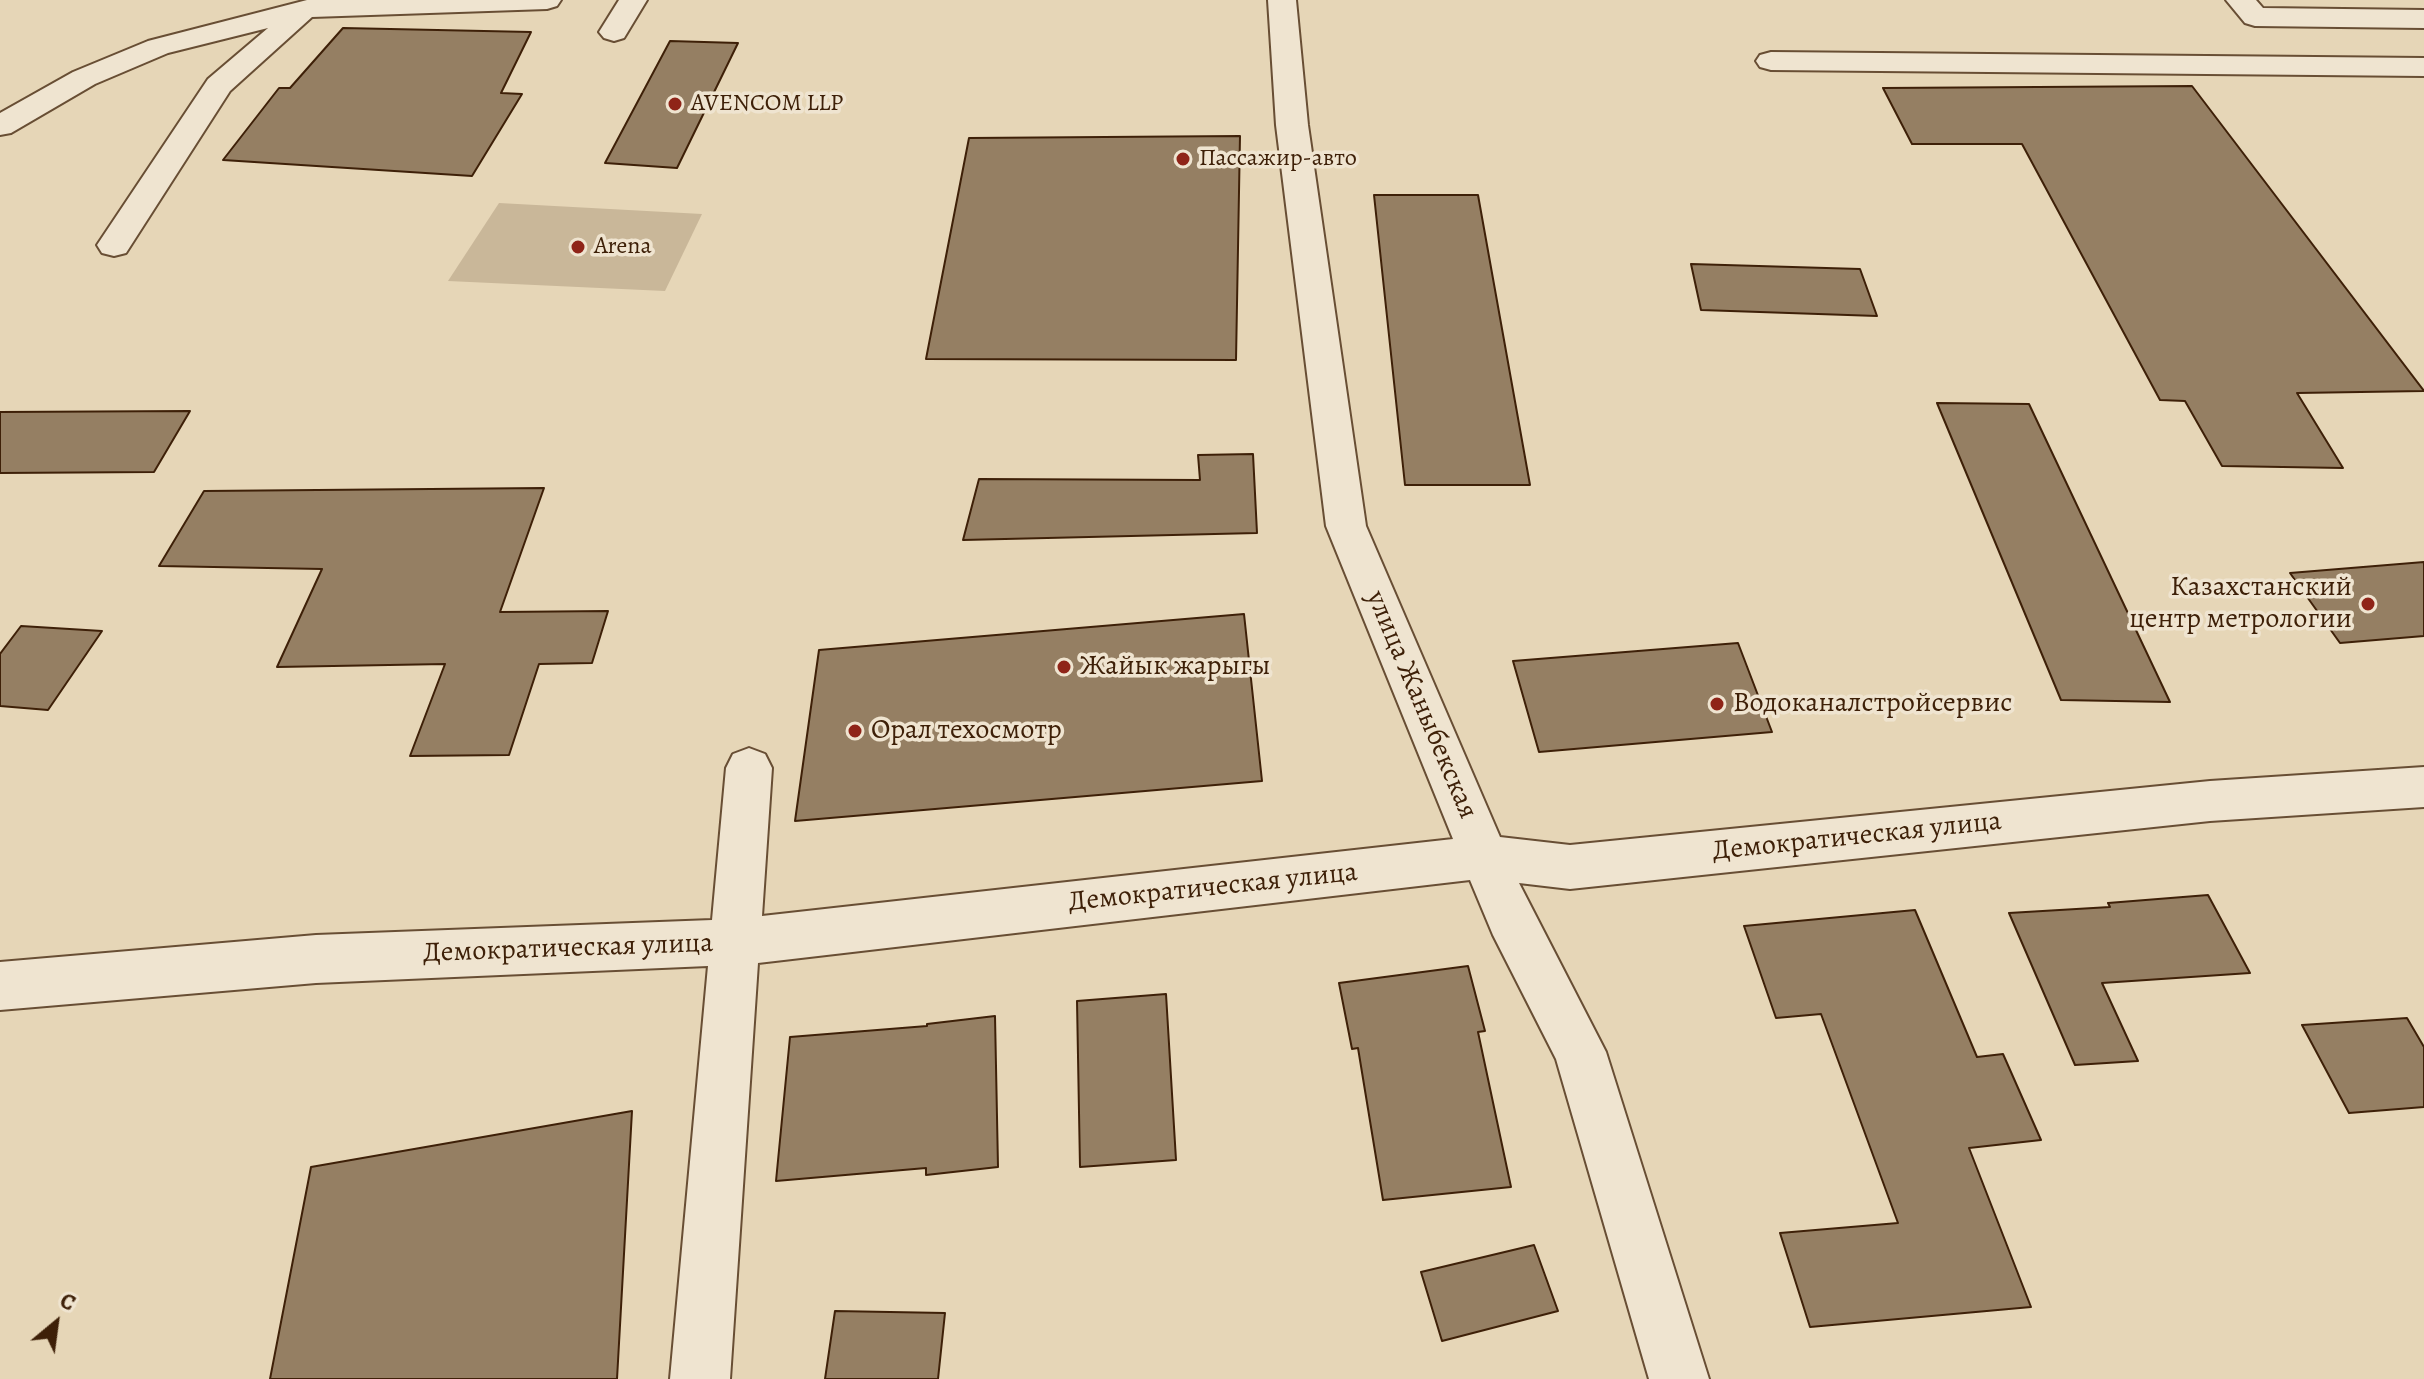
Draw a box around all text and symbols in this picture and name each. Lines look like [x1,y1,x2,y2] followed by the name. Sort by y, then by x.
[691,90,843,118] place label: AVENCOM LLP
[666,95,684,113] marker: AVENCOM LLP
[1199,145,1357,173] place label: Пассажир-авто
[1174,150,1192,168] marker: Пассажир-авто
[594,233,652,261] place label: Arena
[569,238,587,256] marker: Arena
[2129,571,2352,637] place label: Казахстанский центр метрологии
[1358,586,1484,824] street label: улица Жаныбекская
[2359,595,2377,613] marker: Казахстанский центр метрологии
[1080,650,1271,684] place label: Жайык жарыгы
[1055,658,1073,676] marker: Жайык жарыгы
[1733,687,2012,721] place label: Водоканалстройсервис
[1708,695,1726,713] marker: Водоканалстройсервис
[871,714,1062,748] place label: Орал техосмотр
[846,722,864,740] marker: Орал техосмотр
[1711,805,2003,869] street label: Демократическая улица
[1067,856,1359,920] street label: Демократическая улица
[422,927,714,971] street label: Демократическая улица
[16,1283,96,1363] north arrow
[54,1286,81,1318] text: С

